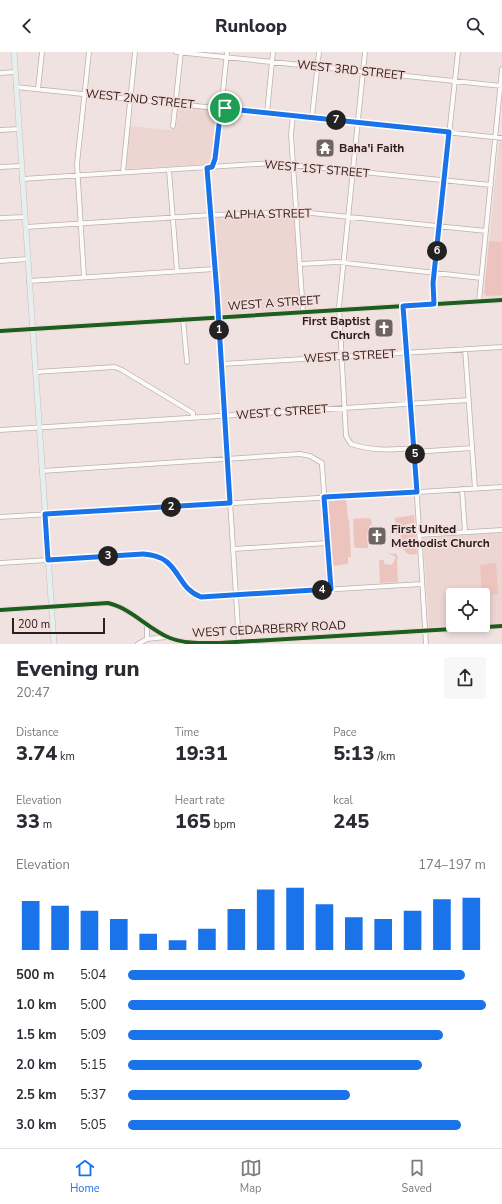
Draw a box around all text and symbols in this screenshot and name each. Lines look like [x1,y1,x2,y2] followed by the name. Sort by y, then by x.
[215,14,287,38] text: Runloop
[16,15,38,37] icon: back
[464,15,486,37] icon: search
[296,56,406,84] street label: WEST 3RD STREET
[85,85,196,113] street label: WEST 2ND STREET
[208,91,242,125] pin
[214,97,236,119] icon: arrive
[326,110,346,130] pin: 7
[333,112,339,127] text: 7
[314,137,336,159] temple icon: Baha'i Faith
[339,140,404,156] place label: Baha'i Faith
[264,156,371,182] street label: WEST 1ST STREET
[224,205,313,223] street label: ALPHA STREET
[427,241,447,261] pin: 6
[434,243,440,258] text: 6
[227,292,322,314] street label: WEST A STREET
[302,313,370,343] place label: First Baptist Church
[373,317,395,339] church icon: First Baptist Church
[209,320,229,340] pin: 1
[216,322,222,337] text: 1
[303,346,397,366] street label: WEST B STREET
[235,401,329,423] street label: WEST C STREET
[405,444,425,464] pin: 5
[412,446,418,461] text: 5
[161,497,181,517] pin: 2
[168,499,174,514] text: 2
[391,521,490,551] place label: First United Methodist Church
[366,525,388,547] church icon: First United Methodist Church
[98,546,118,566] pin: 3
[105,548,111,563] text: 3
[312,580,332,600] pin: 4
[319,582,325,597] text: 4
[446,588,490,632] map controls
[446,588,490,632] button: locate
[12,616,105,635] scale bar
[18,617,50,632] text: 200 m
[192,617,347,641] street label: WEST CEDARBERRY ROAD
[16,654,140,684] text: Evening run
[444,657,486,699] button: share
[16,684,50,702] text: 20:47
[16,725,59,740] text: Distance
[175,725,199,740] text: Time
[333,725,357,740] text: Pace
[16,740,57,767] text: 3.74
[175,740,228,767] text: 19:31
[333,740,375,767] text: 5:13
[57,749,75,764] text: km
[375,749,395,764] text: /km
[16,793,62,808] text: Elevation
[175,793,225,808] text: Heart rate
[333,793,353,808] text: kcal
[16,808,40,835] text: 33
[175,808,211,835] text: 165
[333,808,369,835] text: 245
[40,817,52,832] text: m
[211,817,236,832] text: bpm
[16,856,70,874] text: Elevation
[418,856,486,874] text: 174–197 m
[16,966,54,984] text: 500 m
[80,966,106,984] text: 5:04
[16,996,57,1014] text: 1.0 km
[80,996,106,1014] text: 5:00
[16,1026,57,1044] text: 1.5 km
[80,1026,106,1044] text: 5:09
[16,1056,57,1074] text: 2.0 km
[80,1056,106,1074] text: 5:15
[16,1086,57,1104] text: 2.5 km
[80,1086,106,1104] text: 5:37
[16,1116,57,1134] text: 3.0 km
[80,1116,106,1134] text: 5:05
[70,1157,100,1196] tab: Home
[240,1157,262,1196] tab: Map
[402,1157,432,1196] tab: Saved

